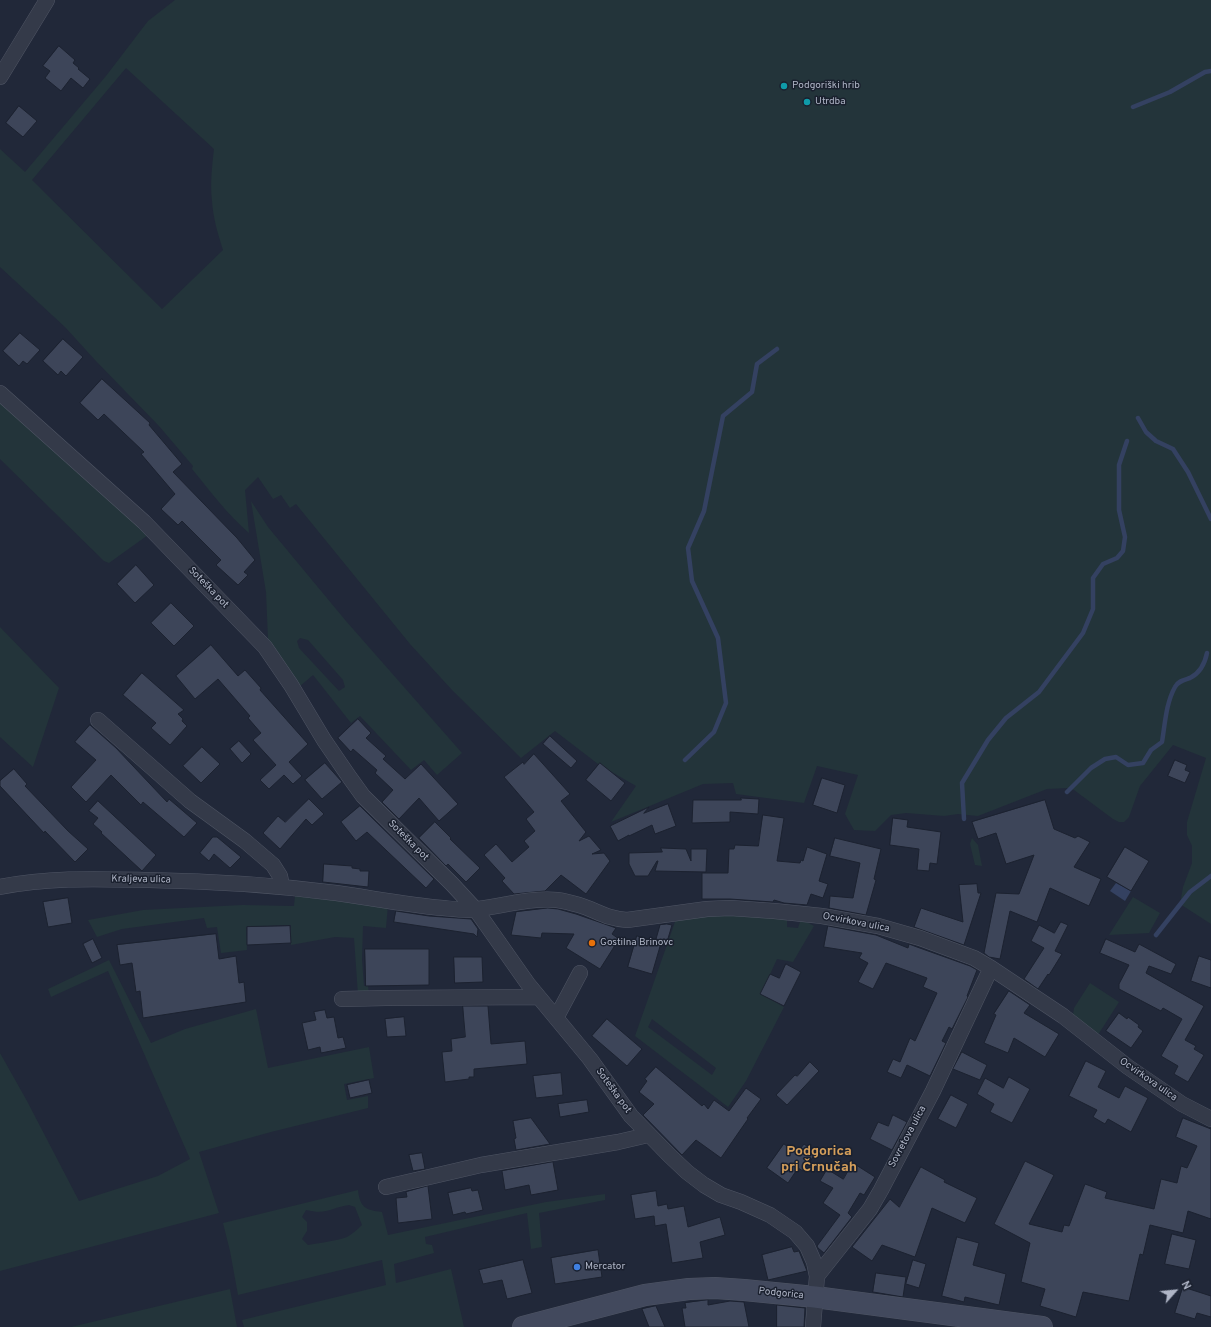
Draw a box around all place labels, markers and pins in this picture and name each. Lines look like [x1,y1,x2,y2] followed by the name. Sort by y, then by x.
[792,80,860,92] place label: Podgoriški hrib
[779,81,789,91] marker: Podgoriški hrib
[815,96,846,108] place label: Utrdba
[802,97,812,107] marker: Utrdba
[600,937,673,949] place label: Gostilna Brinovc
[587,938,597,948] marker: Gostilna Brinovc
[585,1261,625,1273] place label: Mercator
[572,1262,582,1272] marker: Mercator

